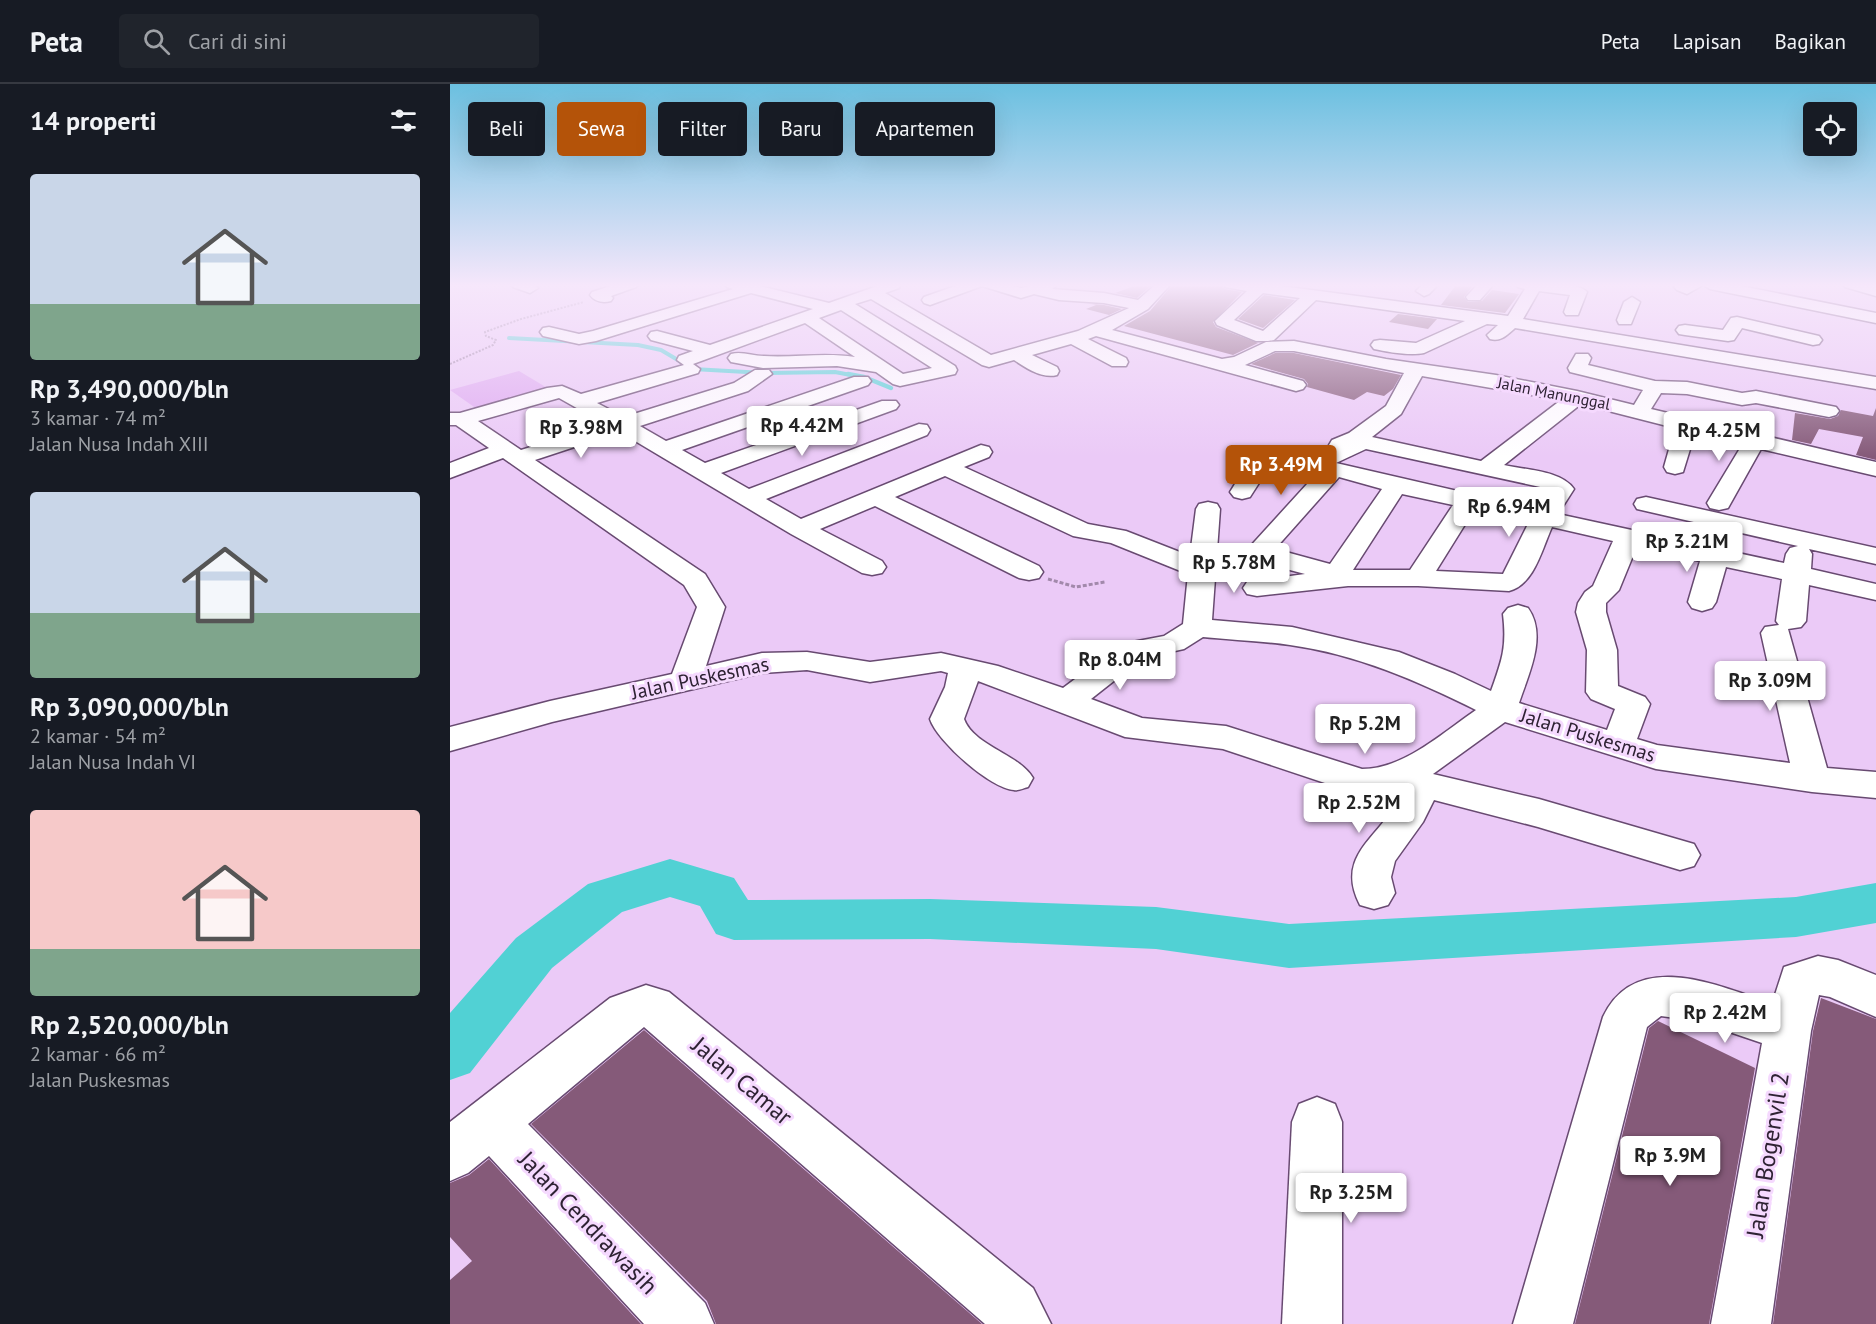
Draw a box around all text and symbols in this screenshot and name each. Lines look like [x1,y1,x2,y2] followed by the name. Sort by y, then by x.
[119,14,539,68] search box
[30,23,83,60] text: Peta
[140,25,173,58] icon: search
[188,27,287,55] text: Cari di sini
[1601,28,1640,55] text: Peta
[1673,28,1741,55] text: Lapisan
[1774,28,1846,55] text: Bagikan
[468,102,545,156] chip: Beli
[557,102,646,156] chip: Sewa
[658,102,747,156] chip: Filter
[759,102,843,156] chip: Baru
[855,102,995,156] chip: Apartemen
[1803,102,1857,156] map controls
[1803,102,1857,156] button: locate
[30,104,156,137] text: 14 properti
[387,104,420,137] icon: filters
[171,213,279,321] icon: home
[30,372,229,405] text: Rp 3,490,000/bln
[1495,372,1613,414] street label: Jalan Manunggal
[30,405,166,431] text: 3 kamar · 74 m²
[740,406,864,457] pin: Rp 4.42M
[519,408,643,459] pin: Rp 3.98M
[1657,411,1781,462] pin: Rp 4.25M
[761,412,843,438] text: Rp 4.42M
[540,414,622,440] text: Rp 3.98M
[1678,417,1760,443] text: Rp 4.25M
[30,431,209,457] text: Jalan Nusa Indah XIII
[1219,445,1343,496] pin: Rp 3.49M
[1240,451,1322,477] text: Rp 3.49M
[1447,487,1571,538] pin: Rp 6.94M
[1468,493,1550,519] text: Rp 6.94M
[1625,522,1749,573] pin: Rp 3.21M
[1646,528,1728,554] text: Rp 3.21M
[171,531,279,639] icon: home
[1172,543,1296,594] pin: Rp 5.78M
[1193,549,1275,575] text: Rp 5.78M
[1058,640,1182,691] pin: Rp 8.04M
[1079,646,1161,672] text: Rp 8.04M
[628,651,771,705] street label: Jalan Puskesmas
[1708,661,1832,712] pin: Rp 3.09M
[1729,667,1811,693] text: Rp 3.09M
[30,690,229,723] text: Rp 3,090,000/bln
[1516,702,1659,768] street label: Jalan Puskesmas
[1310,704,1420,755] pin: Rp 5.2M
[1329,710,1401,736] text: Rp 5.2M
[30,723,166,749] text: 2 kamar · 54 m²
[30,749,196,775] text: Jalan Nusa Indah VI
[1297,783,1421,834] pin: Rp 2.52M
[1318,789,1400,815] text: Rp 2.52M
[171,849,279,957] icon: home
[1663,993,1787,1044] pin: Rp 2.42M
[1684,999,1766,1025] text: Rp 2.42M
[30,1008,229,1041] text: Rp 2,520,000/bln
[685,1029,799,1132] street label: Jalan Camar
[30,1041,166,1067] text: 2 kamar · 66 m²
[30,1067,170,1093] text: Jalan Puskesmas
[1739,1070,1796,1241] street label: Jalan Bogenvil 2
[1615,1136,1725,1187] pin: Rp 3.9M
[1634,1142,1706,1168] text: Rp 3.9M
[511,1144,665,1301] street label: Jalan Cendrawasih
[1289,1173,1413,1224] pin: Rp 3.25M
[1310,1179,1392,1205] text: Rp 3.25M

